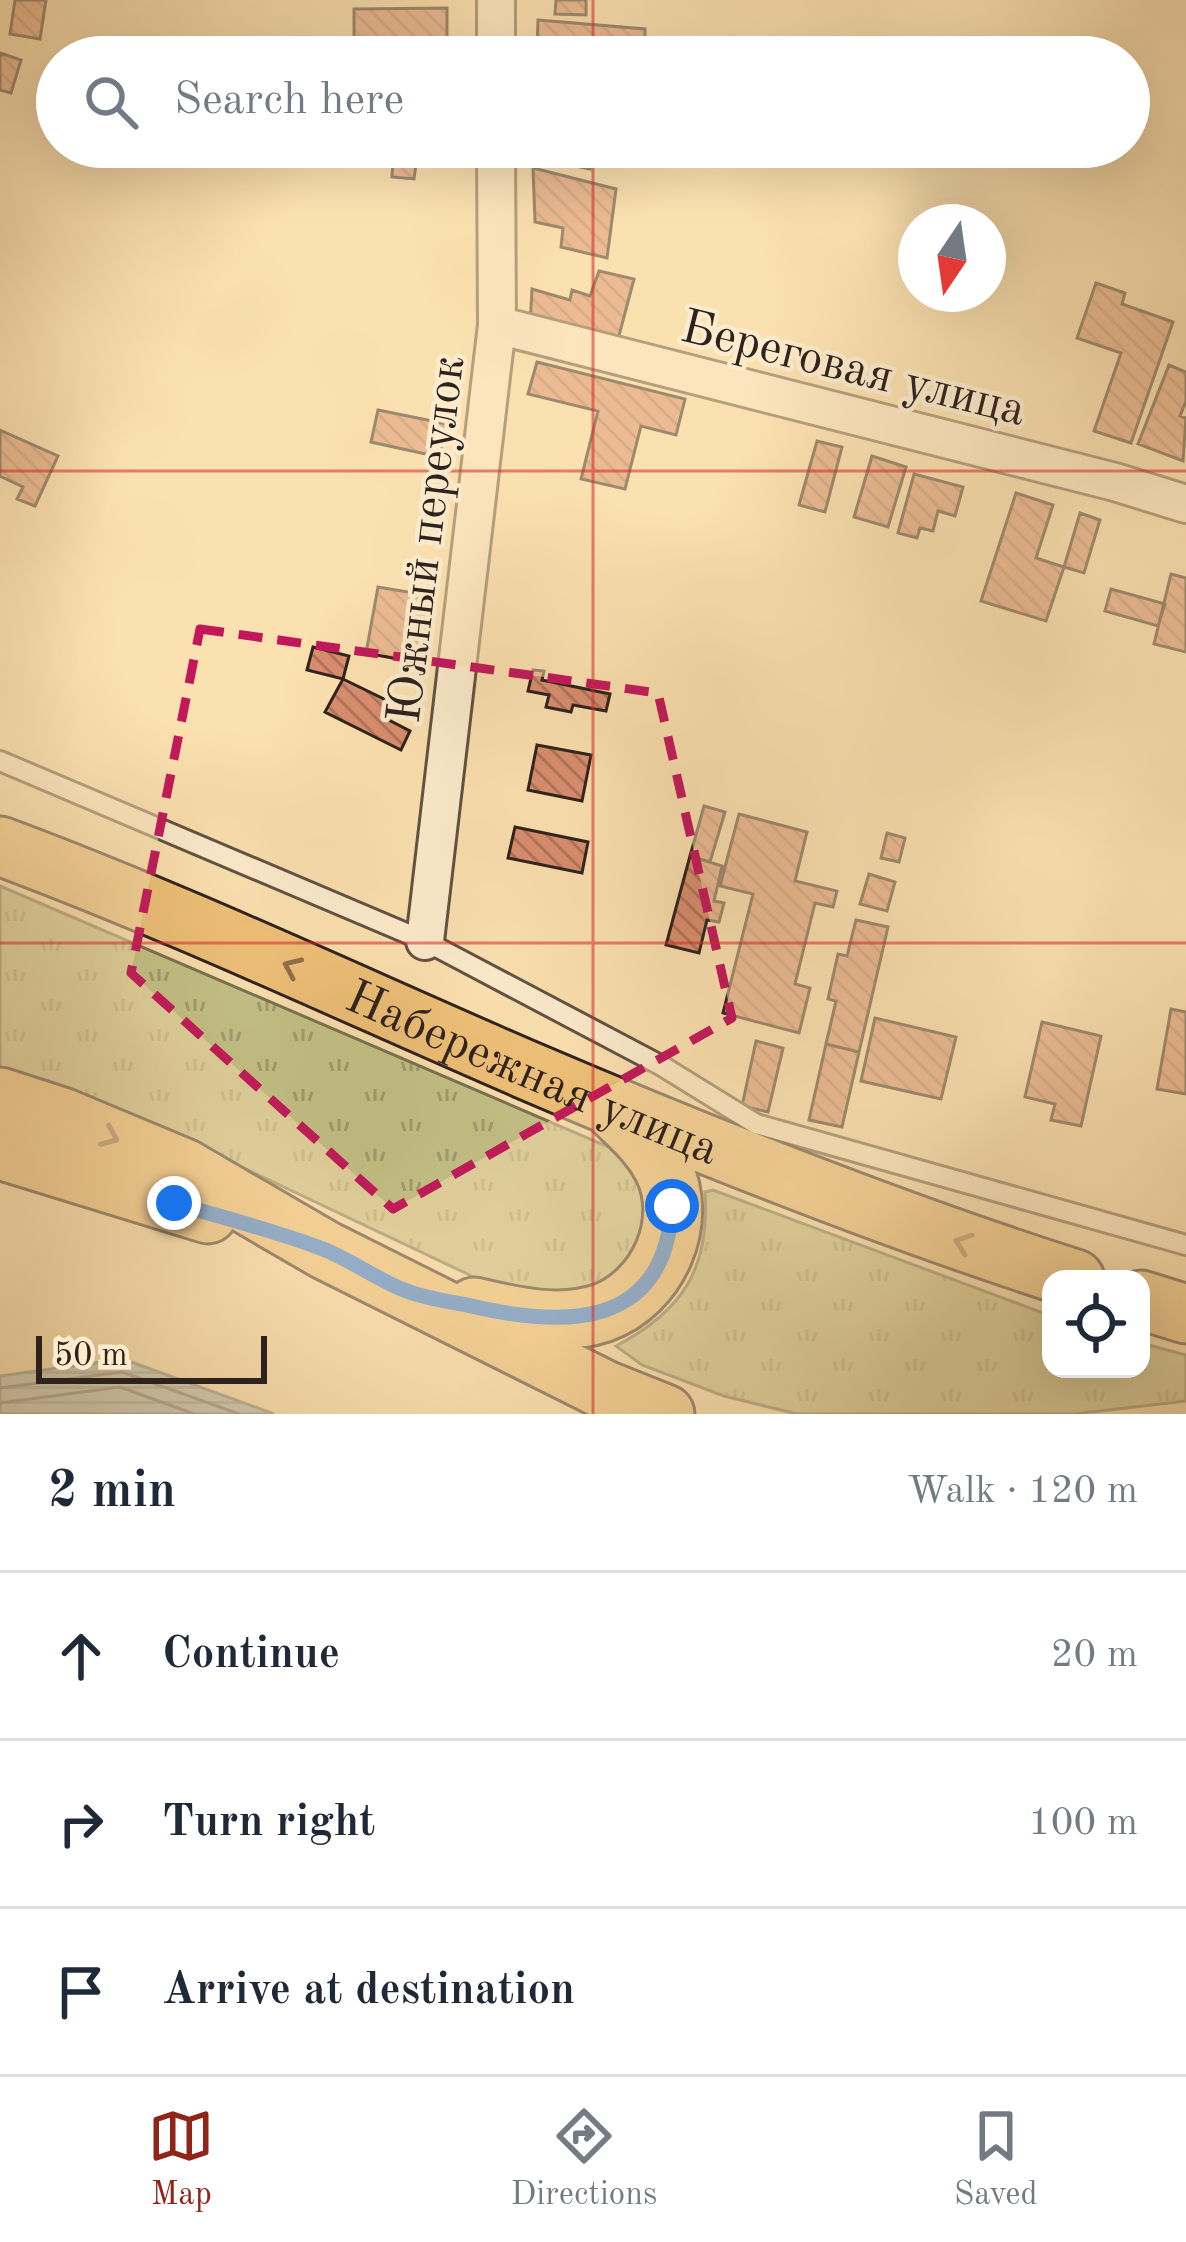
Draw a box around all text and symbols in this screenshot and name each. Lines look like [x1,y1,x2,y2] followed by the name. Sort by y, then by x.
[36,36,1150,168] search box
[78,69,144,135] icon: search
[174,79,404,124] text: Search here
[898,204,1006,312] north arrow
[676,304,1030,436] street label: Береговая улица
[382,353,474,726] street label: Южный переулок
[283,957,304,981] one-way arrow
[338,974,725,1175] street label: Набережная улица
[98,1123,119,1147] one-way arrow
[147,1176,201,1230] route end
[645,1179,699,1233] route start
[954,1233,975,1257] one-way arrow
[1042,1270,1150,1378] map controls
[1042,1270,1150,1378] button: locate
[36,1330,267,1383] scale bar
[54,1340,128,1373] text: 50 m
[48,1467,176,1518] text: 2 min
[907,1472,1138,1511] text: Walk · 120 m
[48,1623,114,1689] icon: ahead
[162,1633,340,1678] text: Continue
[1051,1636,1138,1675] text: 20 m
[48,1791,114,1857] icon: right
[162,1801,375,1846] text: Turn right
[1028,1804,1138,1843] text: 100 m
[48,1959,114,2025] icon: arrive
[162,1969,575,2014] text: Arrive at destination
[148,2103,214,2216] tab: Map
[511,2103,657,2216] tab: Directions
[954,2103,1038,2216] tab: Saved

